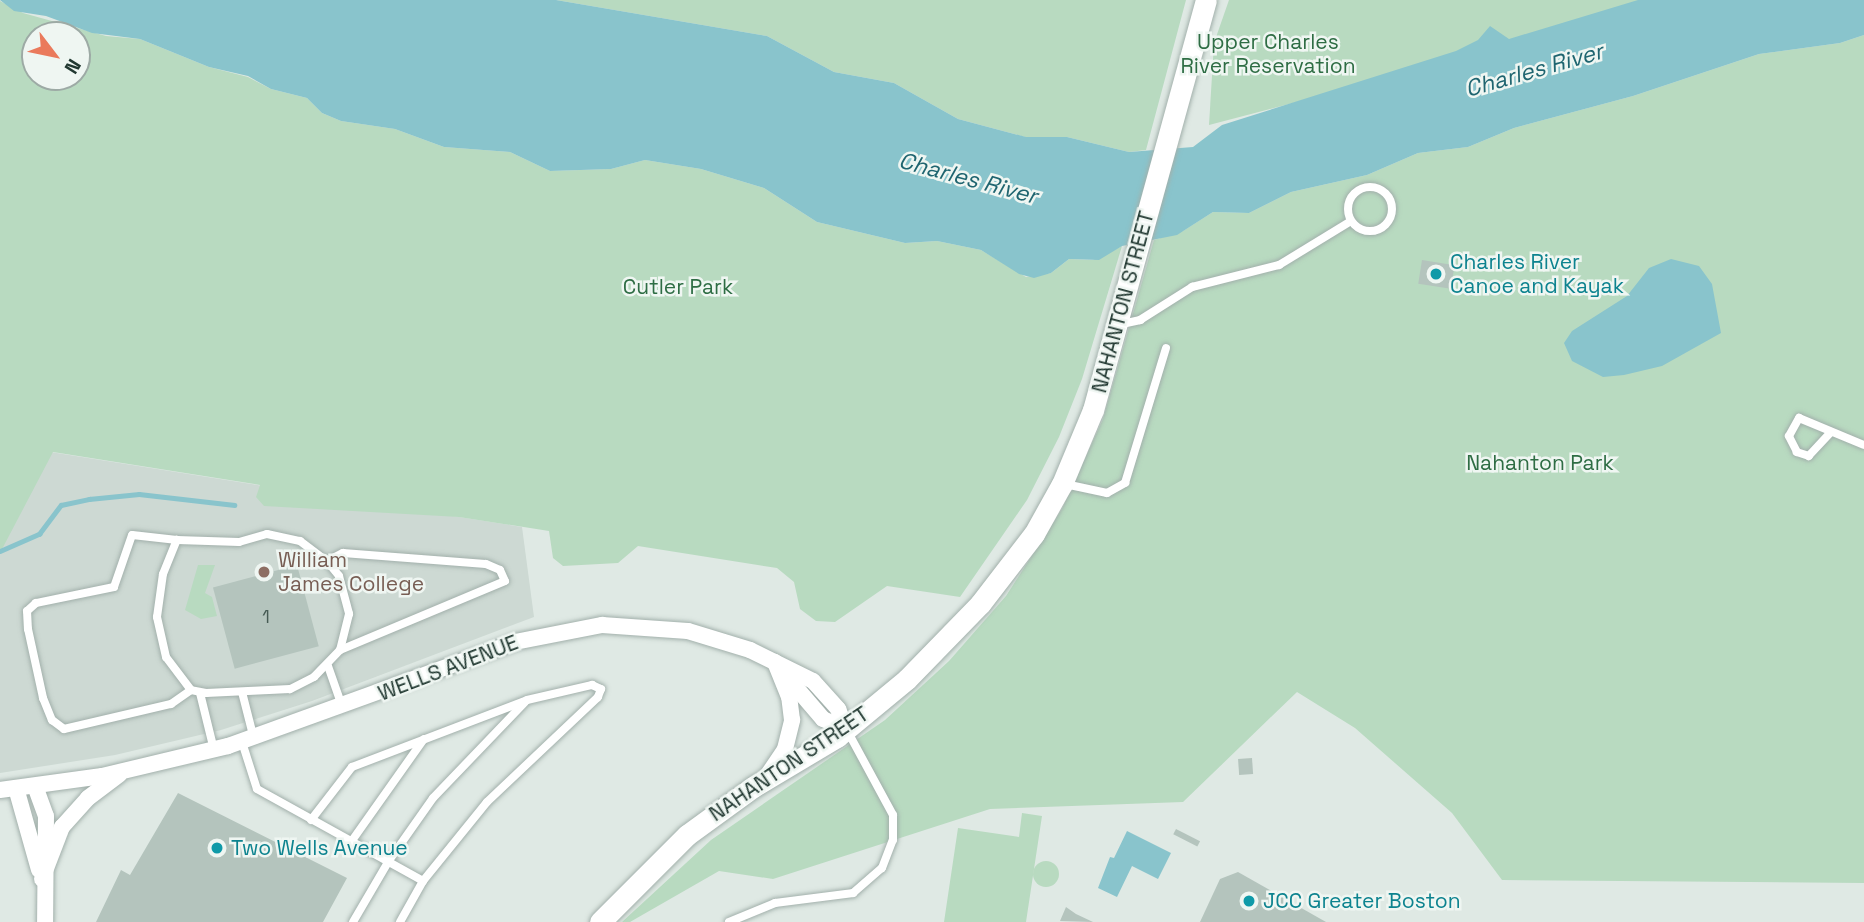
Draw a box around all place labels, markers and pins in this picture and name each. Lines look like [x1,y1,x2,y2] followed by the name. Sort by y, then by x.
[1450,249,1624,299] place label: Charles River Canoe and Kayak
[1428,266,1444,282] marker: Charles River Canoe and Kayak
[278,547,424,597] place label: William James College
[256,564,272,580] marker: William James College
[231,835,408,861] place label: Two Wells Avenue
[209,840,225,856] marker: Two Wells Avenue
[1263,888,1461,914] place label: JCC Greater Boston
[1241,893,1257,909] marker: JCC Greater Boston

